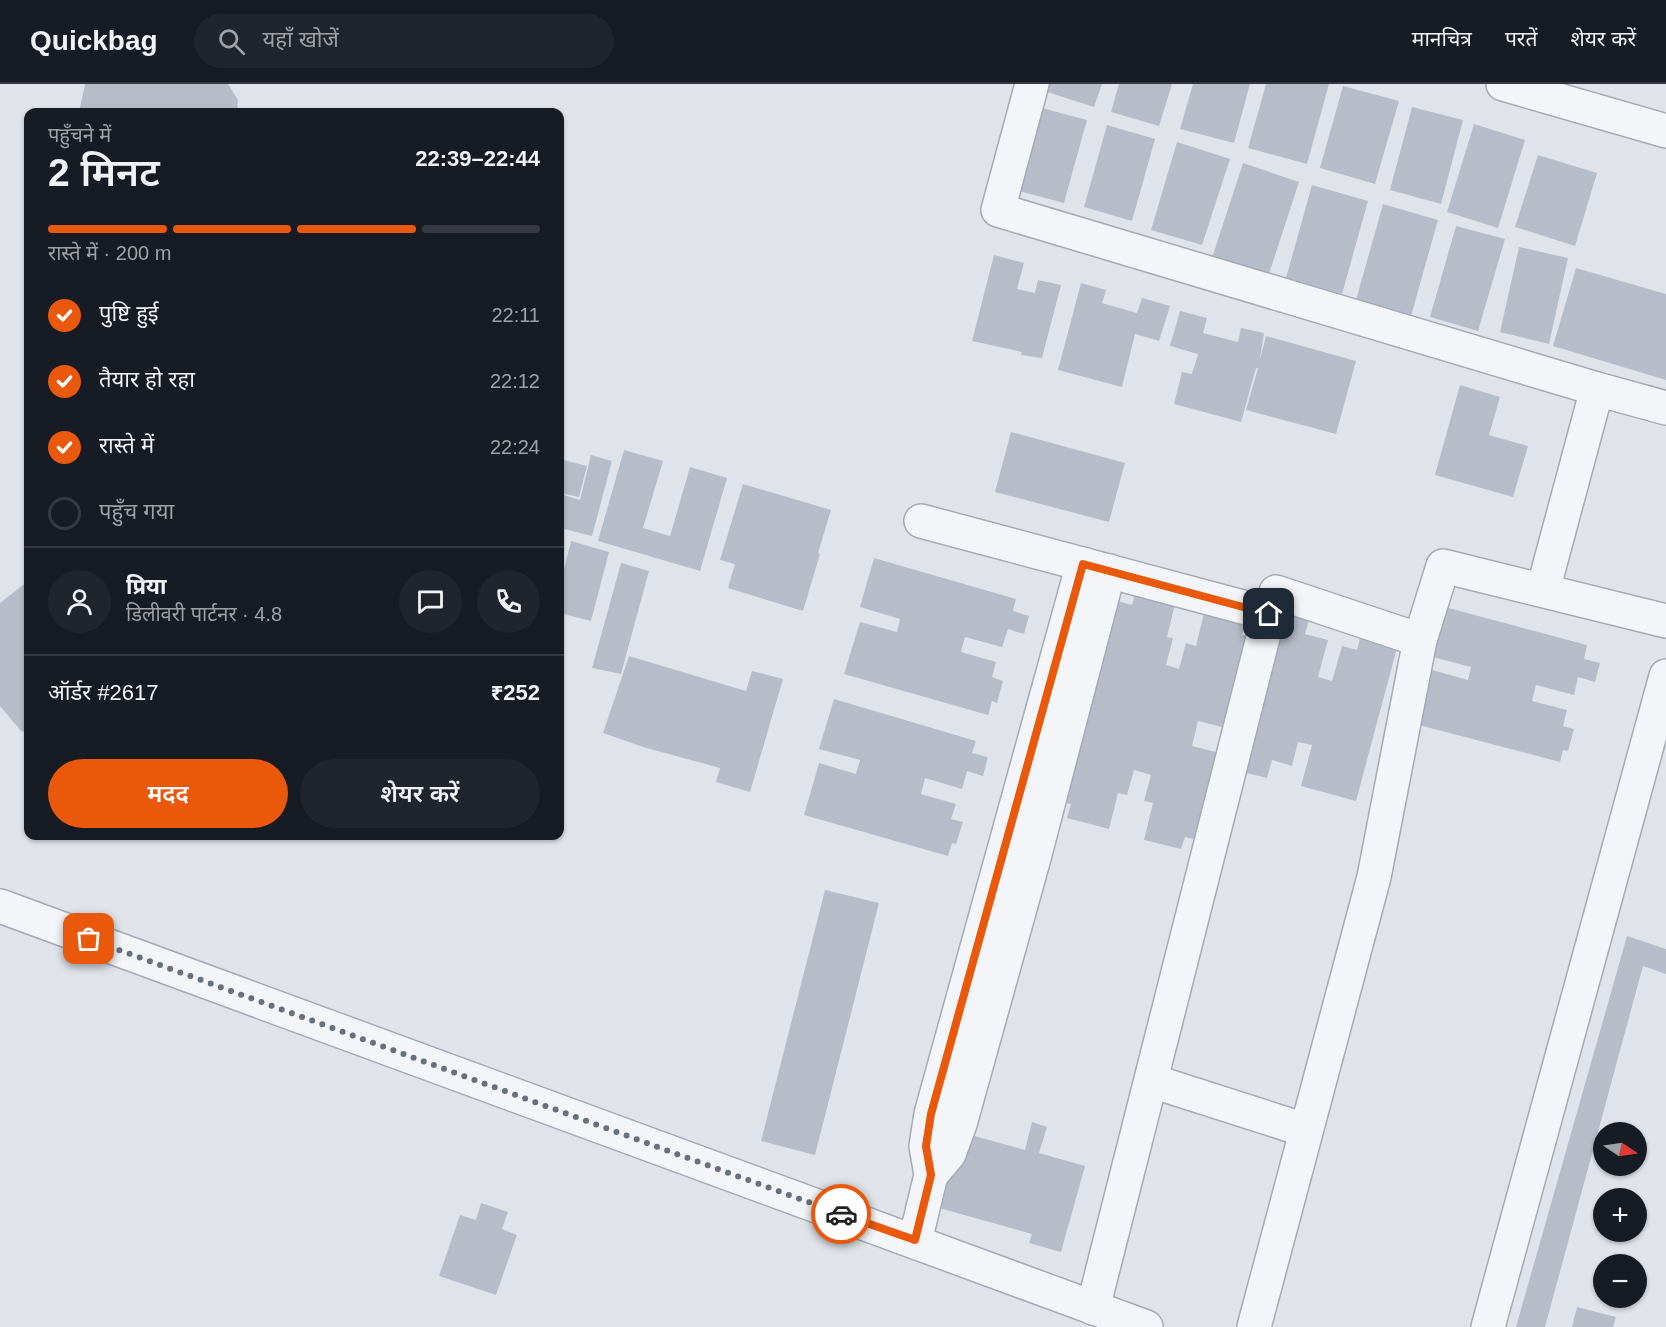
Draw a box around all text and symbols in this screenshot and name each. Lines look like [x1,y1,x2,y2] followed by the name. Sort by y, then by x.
[194,14,614,68] search box
[30,25,158,56] text: Quickbag
[215,25,248,58] icon: search
[263,27,339,52] text: यहाँ खोजें
[1412,27,1472,50] text: मानचित्र
[1505,27,1537,50] text: परतें
[1570,27,1636,50] text: शेयर करें
[48,124,111,146] text: पहुँचने में
[415,146,540,171] text: 22:39–22:44
[48,151,160,194] text: 2 मिनट
[48,242,171,264] text: रास्ते में · 200 m
[48,299,81,332] icon: check
[99,301,159,326] text: पुष्टि हुई
[491,304,540,326] text: 22:11
[48,365,81,398] icon: check
[99,367,195,392] text: तैयार हो रहा
[490,370,540,392] text: 22:12
[48,431,81,464] icon: check
[99,433,154,458] text: रास्ते में
[490,436,540,458] text: 22:24
[99,499,174,524] text: पहुँच गया
[48,570,111,633] button: person
[399,570,462,633] button: chat
[477,570,540,633] button: phone
[126,574,166,599] text: प्रिया
[1243,588,1294,639] pin
[1252,597,1285,630] icon: home
[126,603,282,625] text: डिलीवरी पार्टनर · 4.8
[48,680,159,705] text: ऑर्डर #2617
[491,680,540,705] text: ₹252
[48,759,288,828] button: मदद
[300,759,540,828] button: शेयर करें
[63,913,114,964] pin
[72,922,105,955] icon: bag
[1593,1122,1647,1176] north arrow
[1593,1122,1647,1308] map controls
[811,1184,871,1244] courier
[1593,1188,1647,1242] button: +
[825,1198,858,1231] icon: car
[1593,1254,1647,1308] button: −

